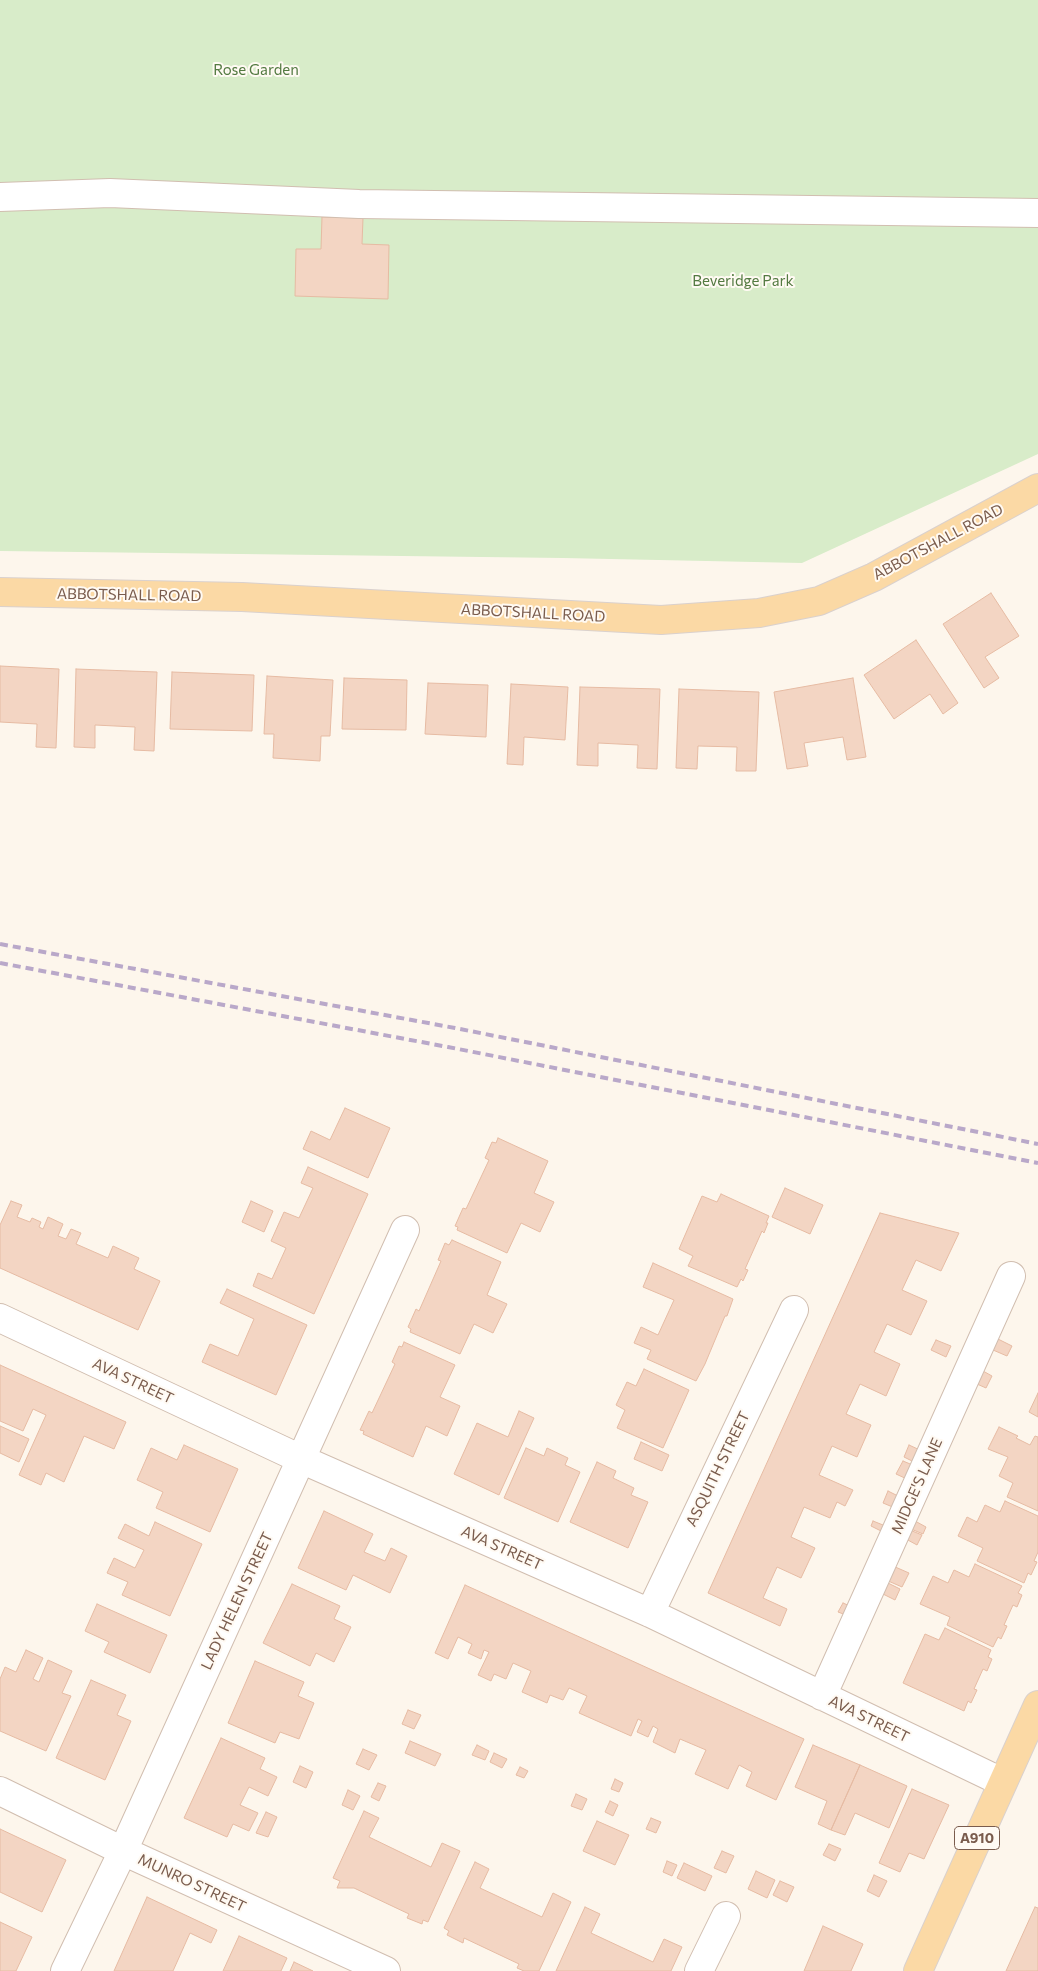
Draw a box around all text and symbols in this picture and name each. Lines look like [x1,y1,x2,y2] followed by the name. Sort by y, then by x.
[213,61,299,79] park label: Rose Garden
[692,272,794,290] park label: Beveridge Park
[870,500,1006,584] street label: ABBOTSHALL ROAD
[57,585,201,605] street label: ABBOTSHALL ROAD
[460,600,606,626] street label: ABBOTSHALL ROAD
[90,1354,176,1408] street label: AVA STREET
[682,1408,754,1530] street label: ASQUITH STREET
[888,1435,946,1537] street label: MIDGE'S LANE
[458,1522,546,1574] street label: AVA STREET
[197,1529,277,1673] street label: LADY HELEN STREET
[826,1692,912,1746] street label: AVA STREET
[954,1826,1000,1850] road number: A910
[135,1850,249,1916] street label: MUNRO STREET

